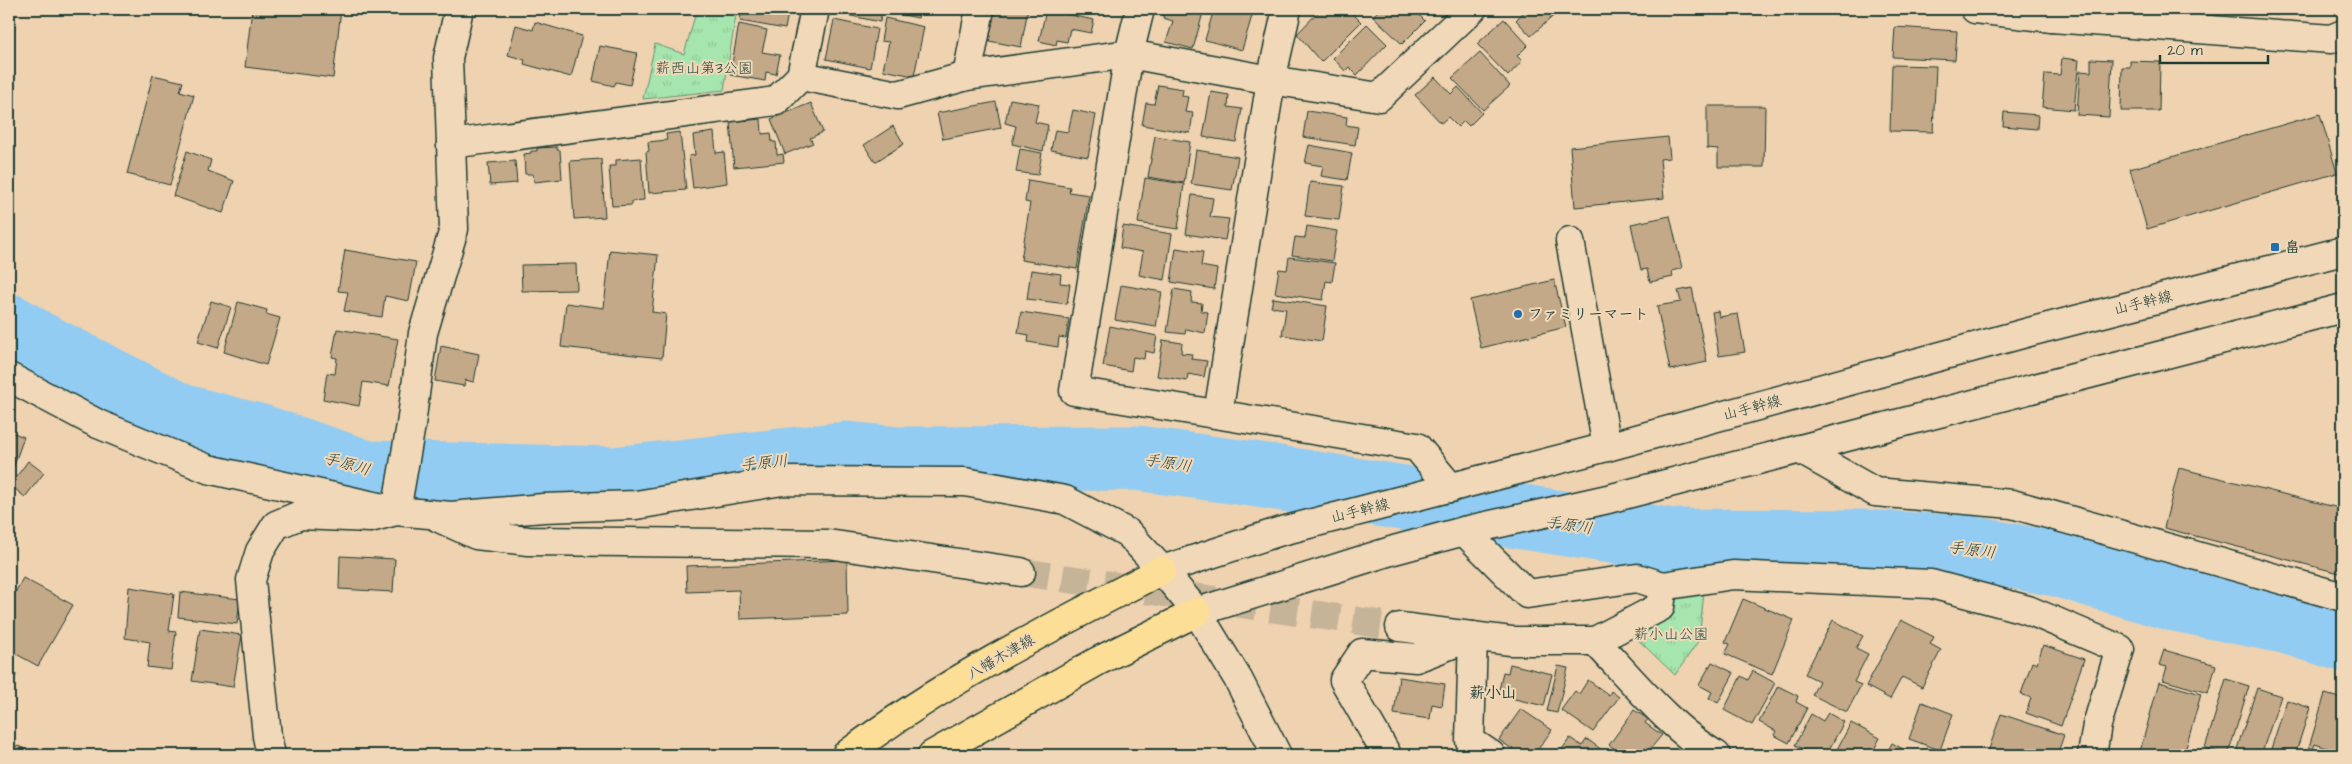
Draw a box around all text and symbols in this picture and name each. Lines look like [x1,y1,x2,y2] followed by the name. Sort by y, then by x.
[2160,32,2267,64] scale bar
[2167,40,2203,61] text: 20 m
[655,58,753,79] park label: 薪西山第3公園
[2285,237,2300,258] place label: 畠
[2269,241,2281,253] marker: 畠
[2111,286,2175,320] street label: 山手幹線
[1528,304,1649,325] place label: ファミリーマート
[1512,308,1524,320] marker: ファミリーマート
[1720,390,1784,426] street label: 山手幹線
[321,447,373,481] water label: 手原川
[1143,448,1193,478] water label: 手原川
[739,450,789,476] water label: 手原川
[1328,494,1392,528] street label: 山手幹線
[1544,510,1594,540] water label: 手原川
[1947,536,1997,564] water label: 手原川
[1633,624,1709,645] park label: 薪小山公園
[963,629,1039,685] street label: 八幡木津線
[1469,682,1517,704] district label: 薪小山

